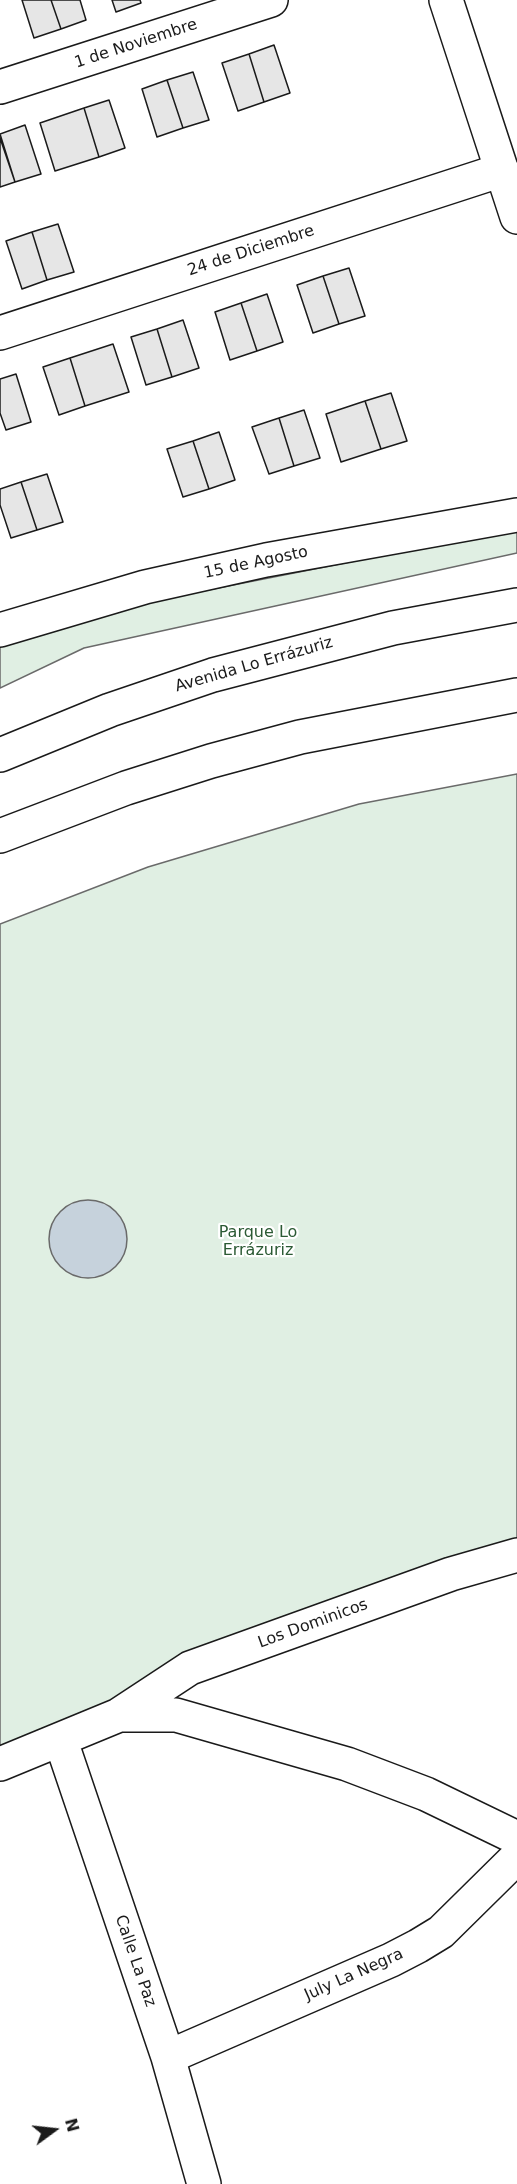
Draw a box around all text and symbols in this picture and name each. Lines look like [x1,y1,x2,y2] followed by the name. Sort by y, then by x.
[72,15,200,73] street label: 1 de Noviembre
[185,221,317,281] street label: 24 de Diciembre
[202,543,310,583] street label: 15 de Agosto
[173,633,335,697] street label: Avenida Lo Errázuriz
[219,1223,297,1261] park label: Parque Lo Errázuriz
[255,1595,371,1653] street label: Los Dominicos
[110,1913,160,2009] street label: Calle La Paz
[302,1945,406,2005] street label: July La Negra
[24,2100,84,2160] north arrow
[61,2116,83,2134] text: N

